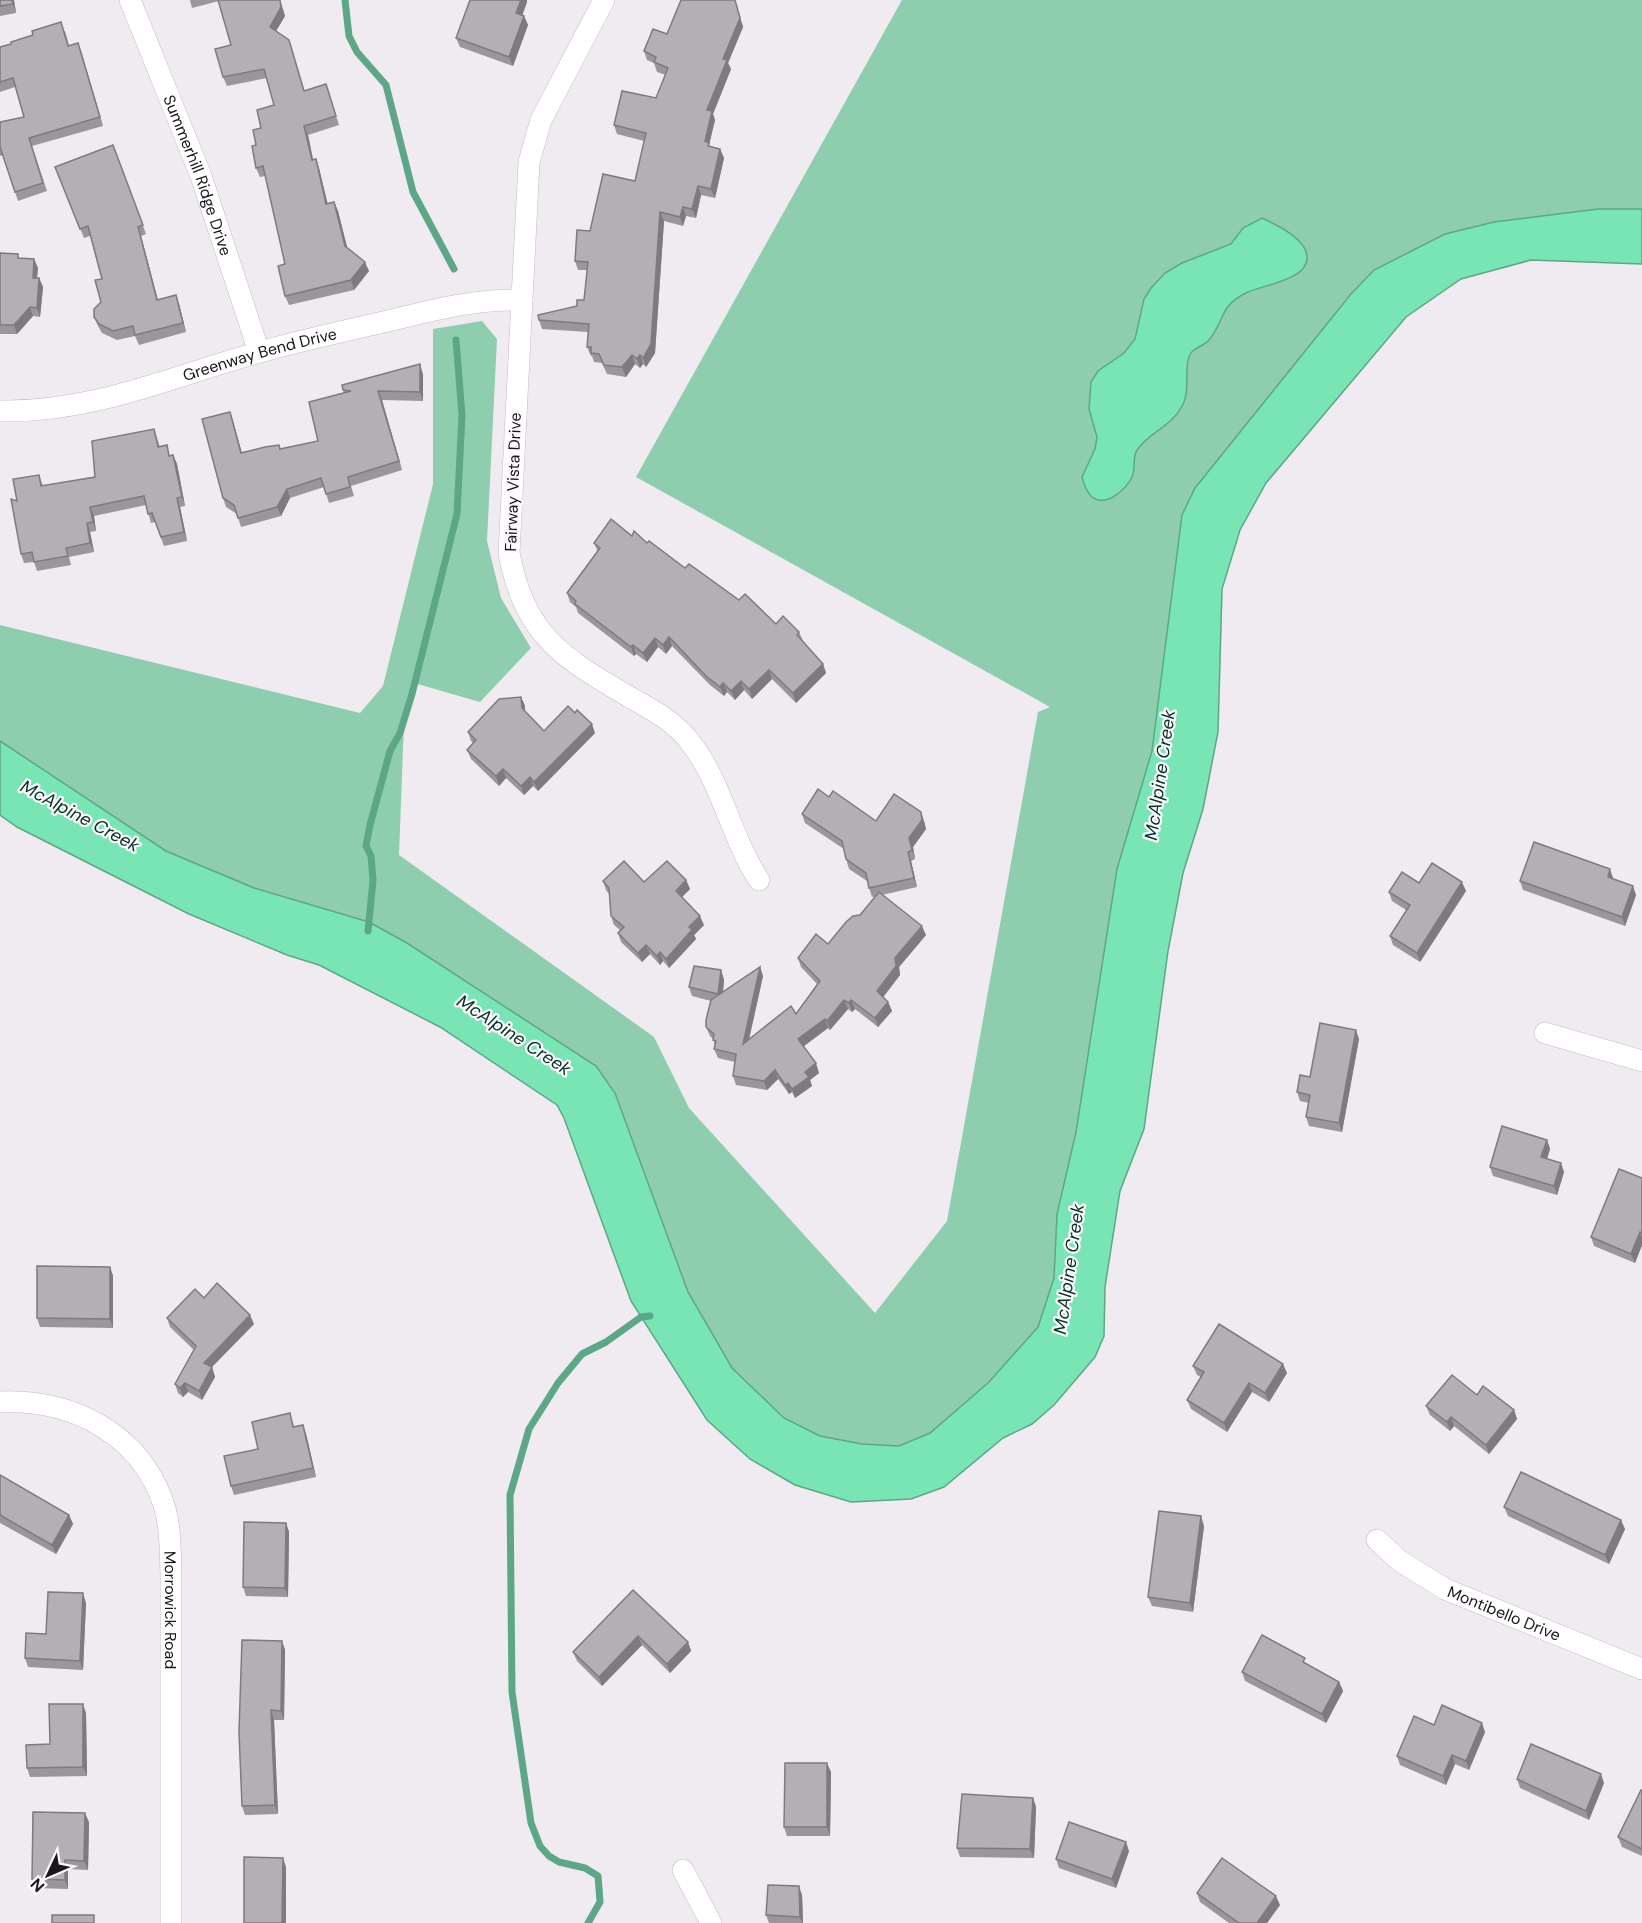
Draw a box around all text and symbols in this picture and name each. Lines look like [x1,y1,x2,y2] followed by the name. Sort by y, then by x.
[159,92,237,258] street label: Summerhill Ridge Drive
[180,323,339,386] street label: Greenway Bend Drive
[500,412,526,552] street label: Fairway Vista Drive
[1139,707,1181,842] water label: McAlpine Creek
[16,774,144,858] water label: McAlpine Creek
[452,989,576,1081] water label: McAlpine Creek
[1048,1201,1090,1336] water label: McAlpine Creek
[160,1551,182,1669] street label: Morrowick Road
[1445,1581,1564,1645] street label: Montibello Drive
[18,1845,78,1905] north arrow
[26,1874,49,1897] text: N

